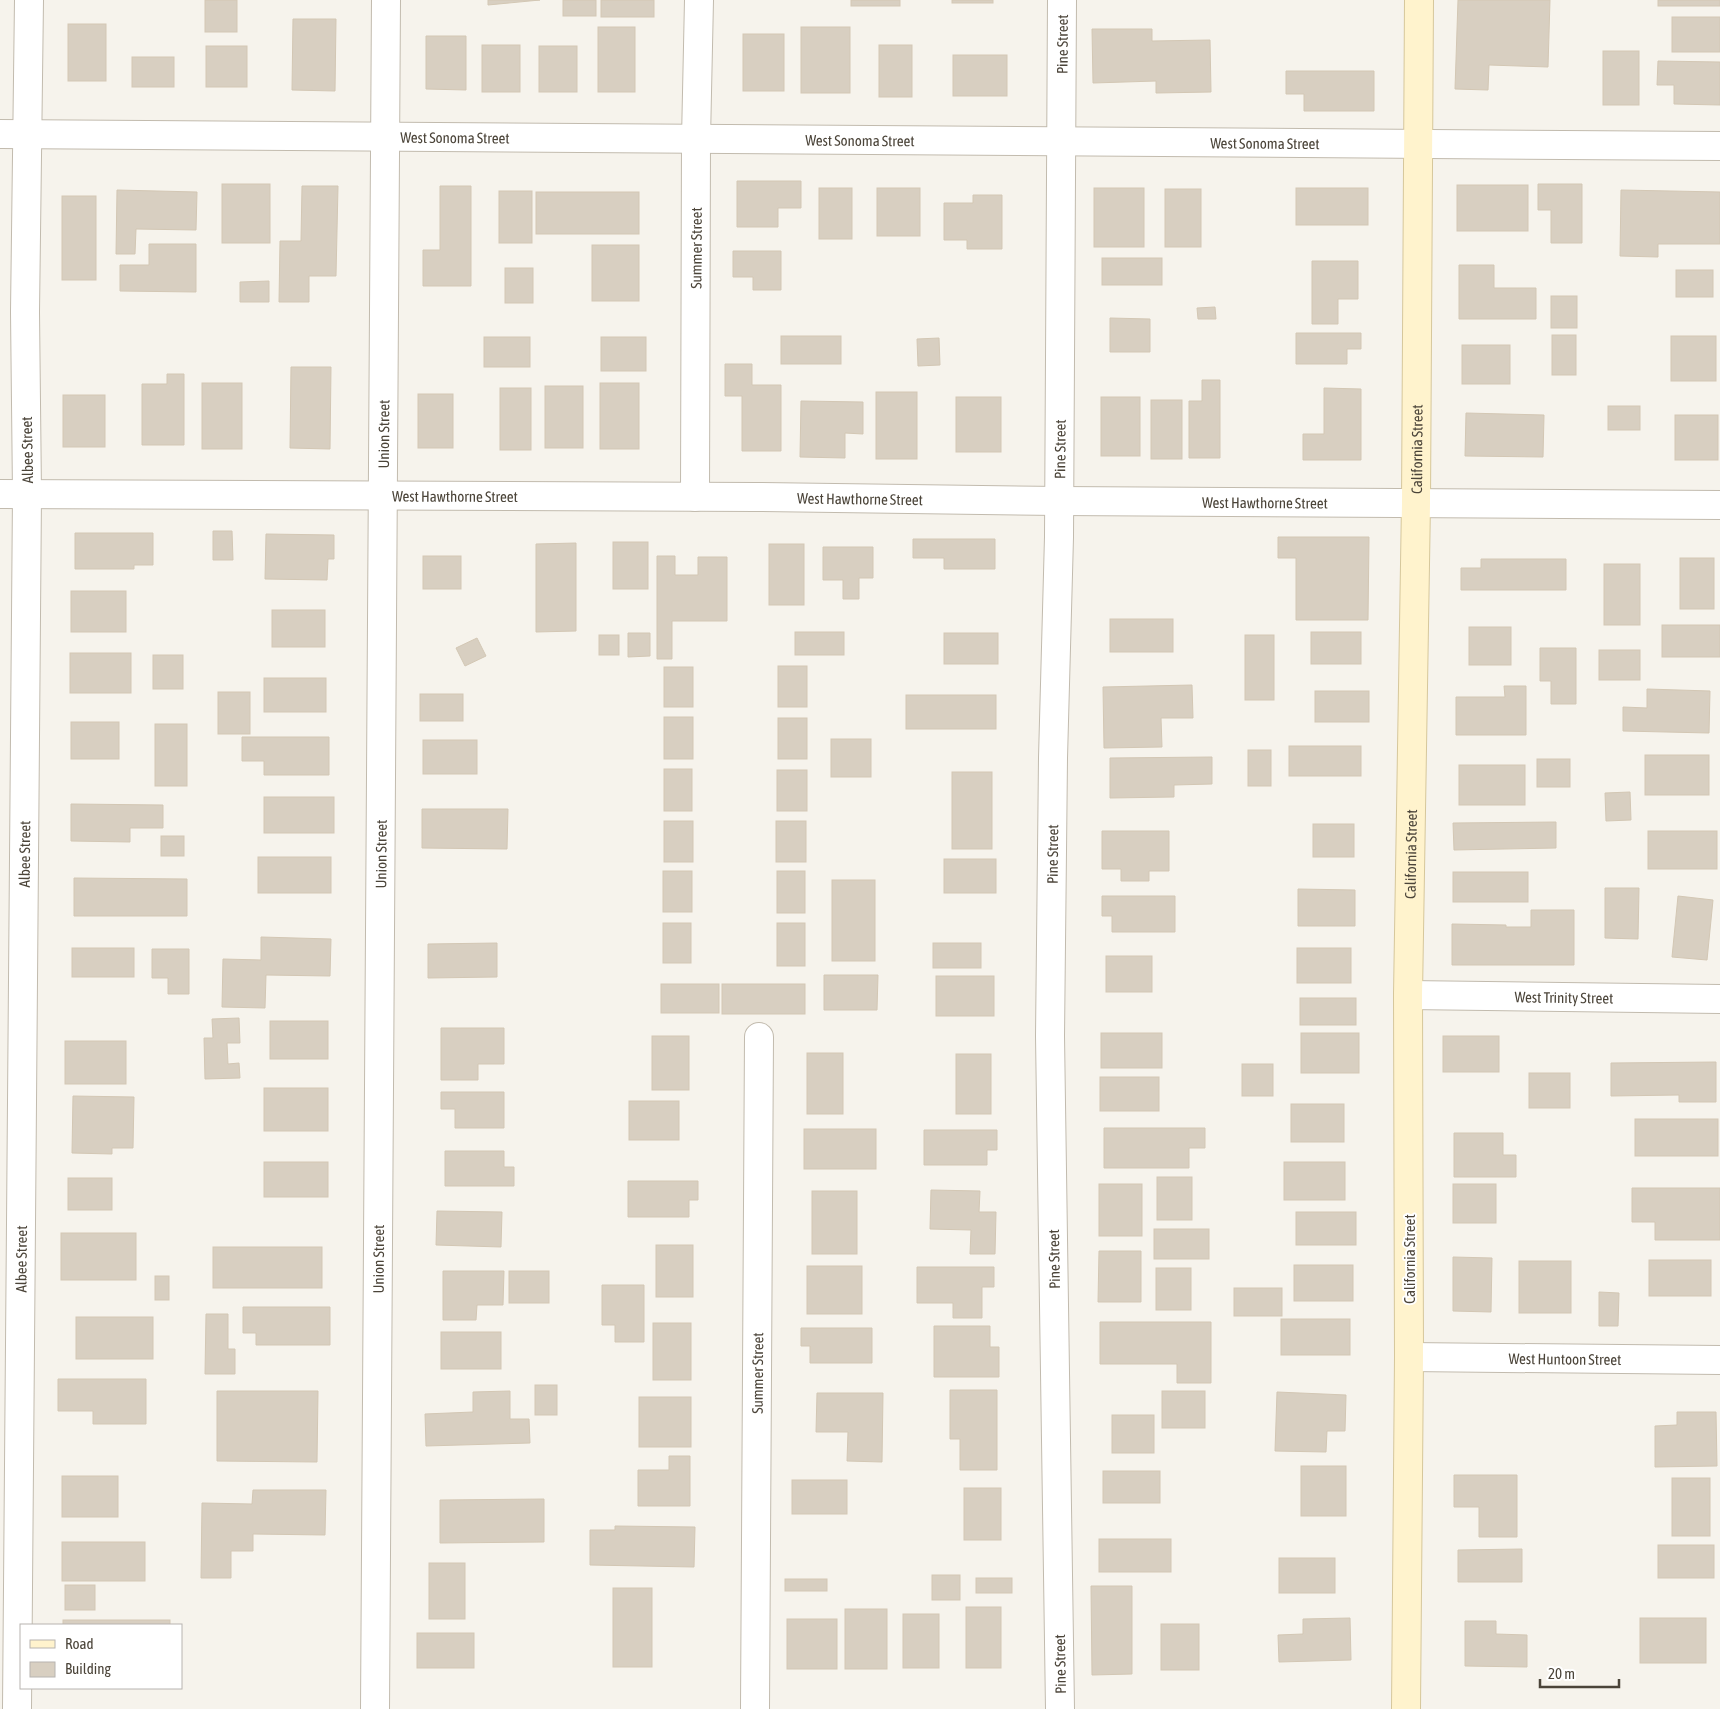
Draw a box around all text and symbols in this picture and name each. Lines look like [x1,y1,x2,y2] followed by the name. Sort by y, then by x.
[1053,14,1070,74] street label: Pine Street
[400,128,510,146] street label: West Sonoma Street
[805,131,915,149] street label: West Sonoma Street
[1210,134,1320,152] street label: West Sonoma Street
[687,207,704,289] street label: Summer Street
[374,399,392,469] street label: Union Street
[1408,404,1425,494] street label: California Street
[18,416,36,484] street label: Albee Street
[1051,419,1068,479] street label: Pine Street
[392,487,518,505] street label: West Hawthorne Street
[797,489,923,508] street label: West Hawthorne Street
[1202,493,1328,511] street label: West Hawthorne Street
[1401,809,1420,899] street label: California Street
[372,819,389,889] street label: Union Street
[15,820,33,888] street label: Albee Street
[1043,824,1061,884] street label: Pine Street
[1514,988,1613,1006] street label: West Trinity Street
[1401,1214,1418,1304] street label: California Street
[369,1224,387,1294] street label: Union Street
[12,1225,29,1293] street label: Albee Street
[1045,1229,1063,1289] street label: Pine Street
[748,1332,766,1414] street label: Summer Street
[1509,1349,1621,1368] street label: West Huntoon Street
[20,1624,182,1689] legend
[1051,1634,1069,1694] street label: Pine Street
[65,1635,94,1652] text: Road
[1540,1656,1619,1688] scale bar
[65,1660,111,1677] text: Building
[1548,1665,1575,1682] text: 20 m

